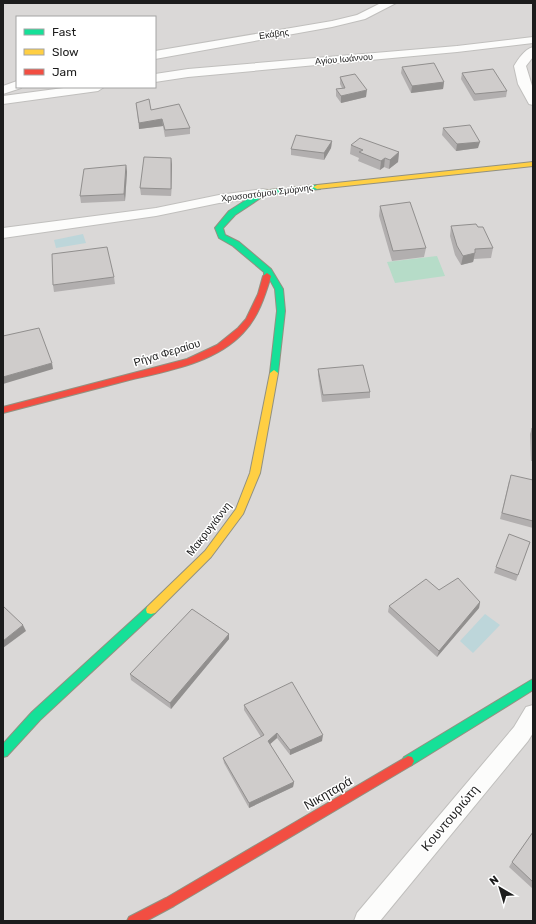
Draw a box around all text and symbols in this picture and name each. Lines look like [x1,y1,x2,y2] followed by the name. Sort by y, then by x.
[16,16,156,88] legend
[52,25,76,39] text: Fast
[258,27,290,41] street label: Εκάβης
[52,45,79,59] text: Slow
[315,51,373,67] street label: Αγίου Ιωάννου
[52,65,77,79] text: Jam
[220,182,314,204] street label: Χρυσοστόμου Σμύρνης
[132,337,202,369] street label: Ρήγα Φεραίου
[184,499,234,559] street label: Μακρυγιάννη
[301,773,355,813] street label: Νικηταρά
[418,782,482,854] street label: Κουντουριώτη
[480,868,520,908] north arrow
[487,873,501,888] text: N

